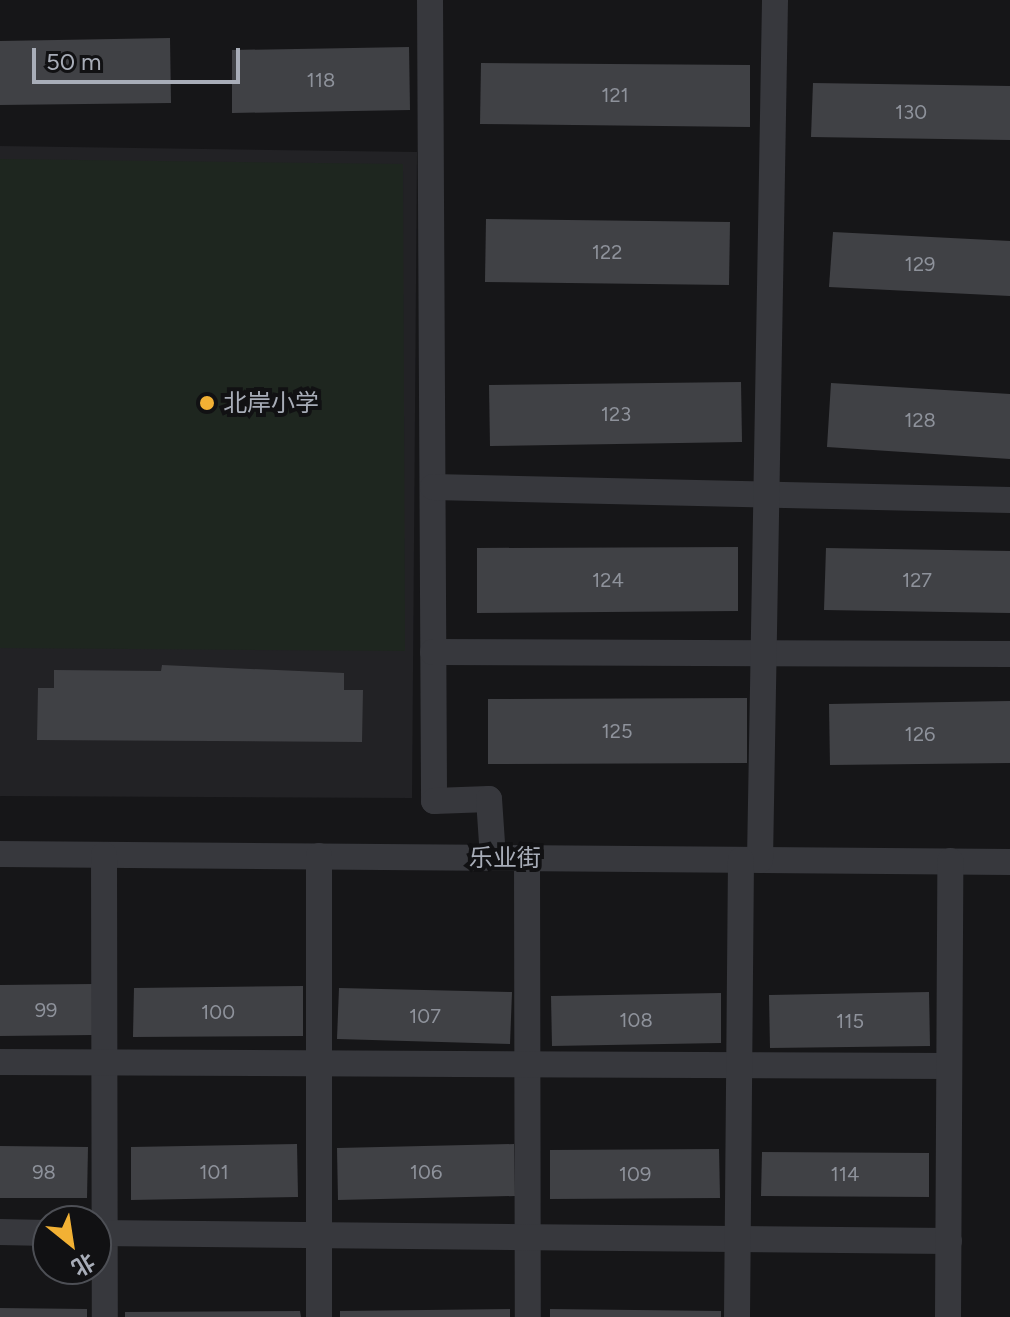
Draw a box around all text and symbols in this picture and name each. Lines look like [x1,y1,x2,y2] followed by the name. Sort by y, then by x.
[36,32,244,82] scale bar
[46,47,102,76] text: 50 m
[307,68,335,92] house number: 118
[601,83,629,107] house number: 121
[895,100,927,124] house number: 130
[592,240,622,264] house number: 122
[905,252,935,276] house number: 129
[223,389,319,417] place label: 北岸小学
[198,394,216,412] marker: 北岸小学
[601,402,631,426] house number: 123
[904,408,936,432] house number: 128
[592,568,624,592] house number: 124
[902,568,932,592] house number: 127
[602,719,632,743] house number: 125
[905,722,935,746] house number: 126
[469,844,541,872] street label: 乐业街
[35,998,57,1022] house number: 99
[201,1000,235,1024] house number: 100
[409,1004,441,1028] house number: 107
[619,1008,653,1032] house number: 108
[836,1009,864,1033] house number: 115
[32,1160,56,1184] house number: 98
[199,1160,229,1184] house number: 101
[410,1160,442,1184] house number: 106
[619,1162,651,1186] house number: 109
[831,1162,859,1186] house number: 114
[32,1205,112,1285] north arrow
[67,1247,100,1282] text: 北

